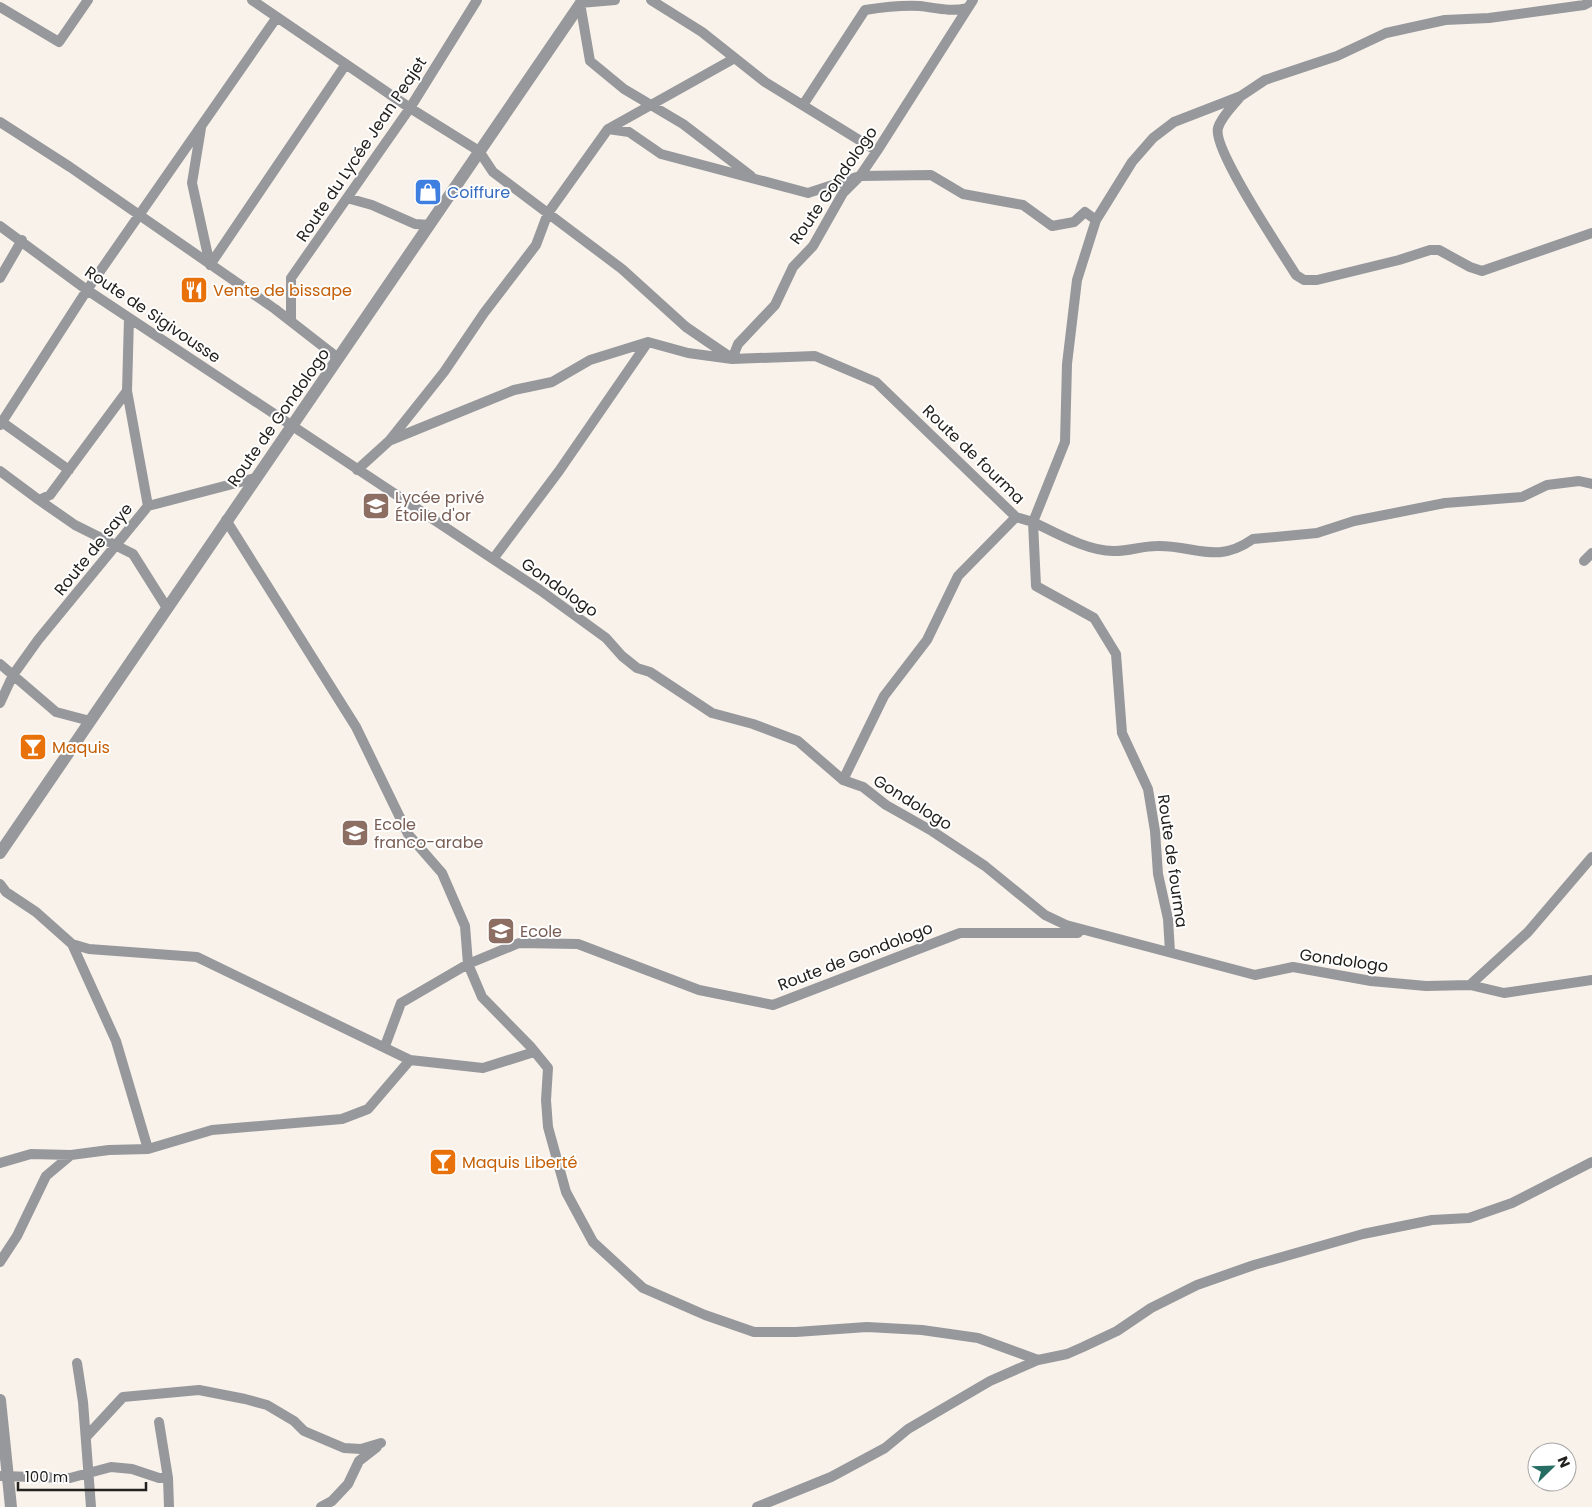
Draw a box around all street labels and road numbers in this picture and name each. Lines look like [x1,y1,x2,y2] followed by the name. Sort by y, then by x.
[291,52,432,246] street label: Route du Lycée Jean Peajet
[784,122,883,249] street label: Route Gondologo
[80,260,225,369] street label: Route de Sigivousse
[222,343,335,491] street label: Route de Gondologo
[917,399,1030,509] street label: Route de fourma
[49,498,138,601] street label: Route de saye
[517,552,603,622] street label: Gondologo
[869,769,957,836] street label: Gondologo
[1152,793,1193,929] street label: Route de fourma
[774,916,936,997] street label: Route de Gondologo
[1298,943,1390,978] street label: Gondologo

